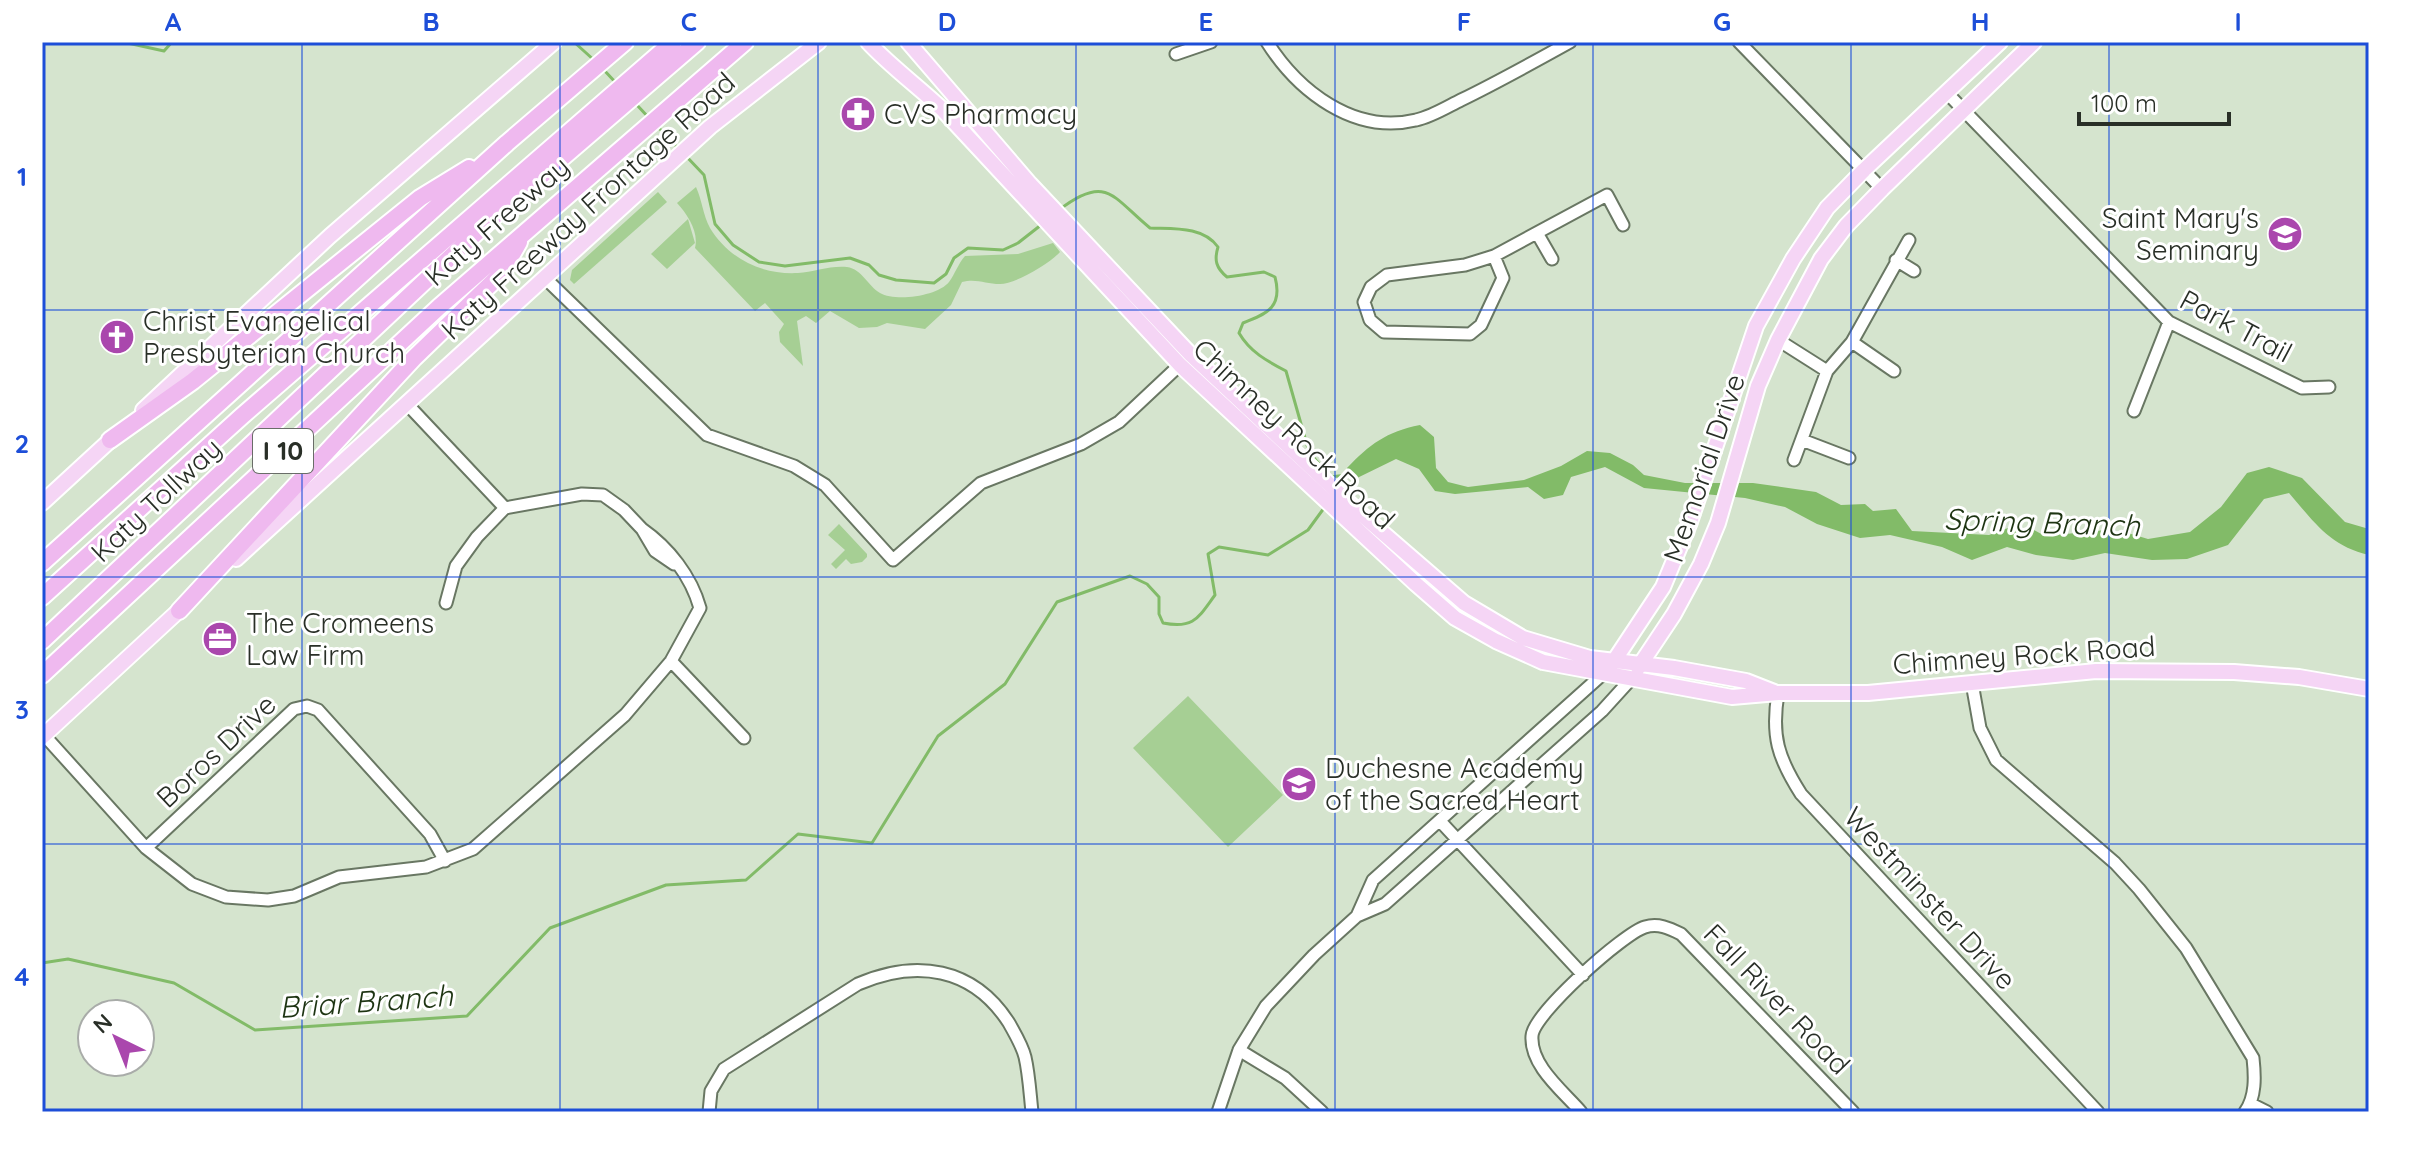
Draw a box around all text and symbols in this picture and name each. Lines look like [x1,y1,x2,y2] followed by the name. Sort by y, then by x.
[165,5,182,38] text: A
[422,5,440,38] text: B
[681,5,697,38] text: C
[938,5,956,38] text: D
[1199,5,1213,38] text: E
[1457,5,1471,38] text: F
[1713,5,1731,38] text: G
[1971,5,1989,38] text: H
[2234,5,2242,38] text: I
[434,65,742,347] street label: Katy Freeway Frontage Road
[2079,76,2229,126] scale bar
[2091,88,2157,118] text: 100 m
[839,95,877,133] pharmacy icon: CVS Pharmacy
[884,96,1077,131] place label: CVS Pharmacy
[418,149,576,293] street label: Katy Freeway
[17,160,27,193] text: 1
[2102,200,2259,267] place label: Saint Mary's Seminary
[2266,215,2304,253] school or university icon: Saint Mary's Seminary
[2174,281,2298,370] street label: Park Trail
[143,303,405,370] place label: Christ Evangelical Presbyterian Church
[98,318,136,356] church icon: Christ Evangelical Presbyterian Church
[1186,331,1403,536] street label: Chimney Rock Road
[1655,369,1752,567] street label: Memorial Drive
[15,427,29,460] text: 2
[253,429,313,473] road number: I 10
[83,430,228,569] street label: Katy Tollway
[1943,500,2142,544] water label: Spring Branch
[246,605,434,672] place label: The Cromeens Law Firm
[201,620,239,658] office icon: The Cromeens Law Firm
[1891,628,2156,681] street label: Chimney Rock Road
[149,687,283,815] street label: Boros Drive
[15,693,29,726] text: 3
[1325,750,1584,817] place label: Duchesne Academy of the Sacred Heart
[1280,765,1318,803] school or university icon: Duchesne Academy of the Sacred Heart
[1837,799,2024,996] street label: Westminster Drive
[1697,916,1858,1081] street label: Fall River Road
[14,960,30,993] text: 4
[278,976,455,1026] water label: Briar Branch
[76,998,156,1078] north arrow
[87,1008,118,1039] text: N

